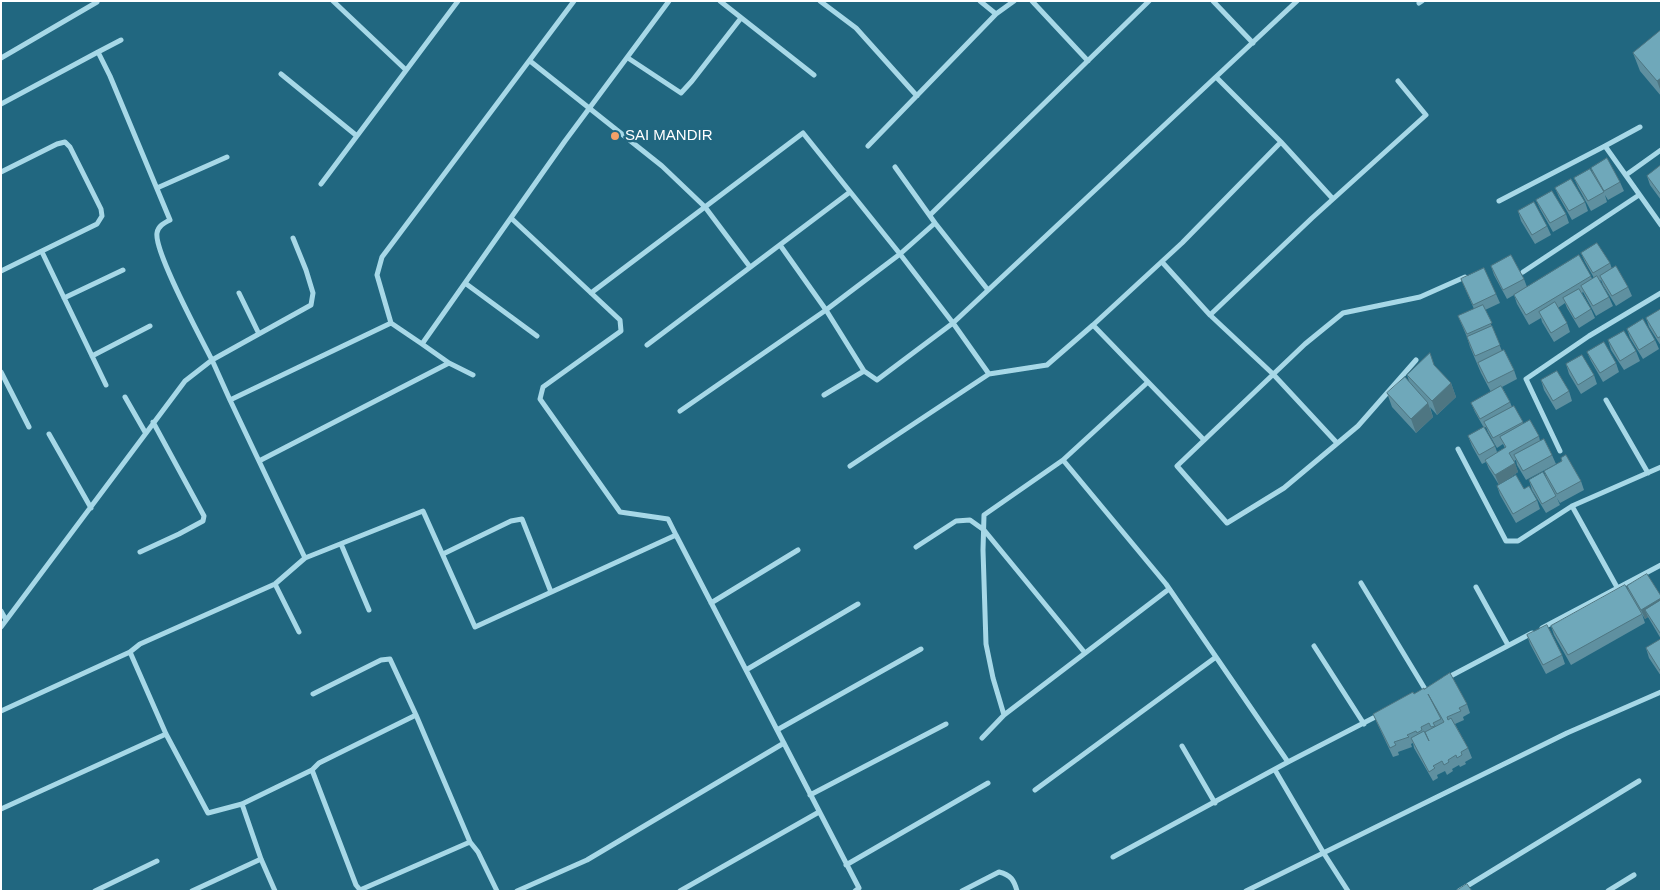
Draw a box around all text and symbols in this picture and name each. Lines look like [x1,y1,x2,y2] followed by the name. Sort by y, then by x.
[625,127,713,145] place label: SAI MANDIR
[609,130,621,142] marker: SAI MANDIR

